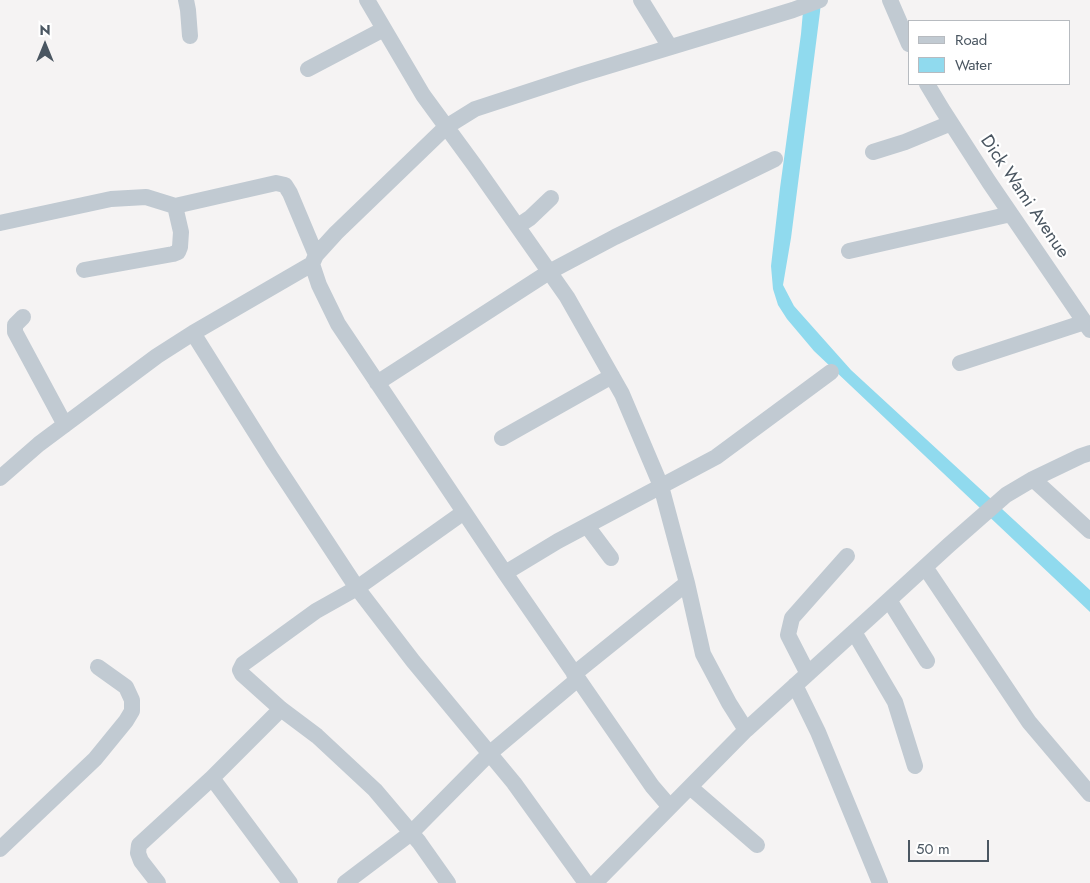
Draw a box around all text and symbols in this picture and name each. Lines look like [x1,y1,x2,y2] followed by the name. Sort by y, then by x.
[20,20,70,70] north arrow
[39,20,51,40] text: N
[908,20,1070,85] legend
[955,29,987,51] text: Road
[955,54,992,76] text: Water
[975,131,1073,263] street label: Dick Wami Avenue
[910,830,991,862] scale bar
[916,838,950,860] text: 50 m

